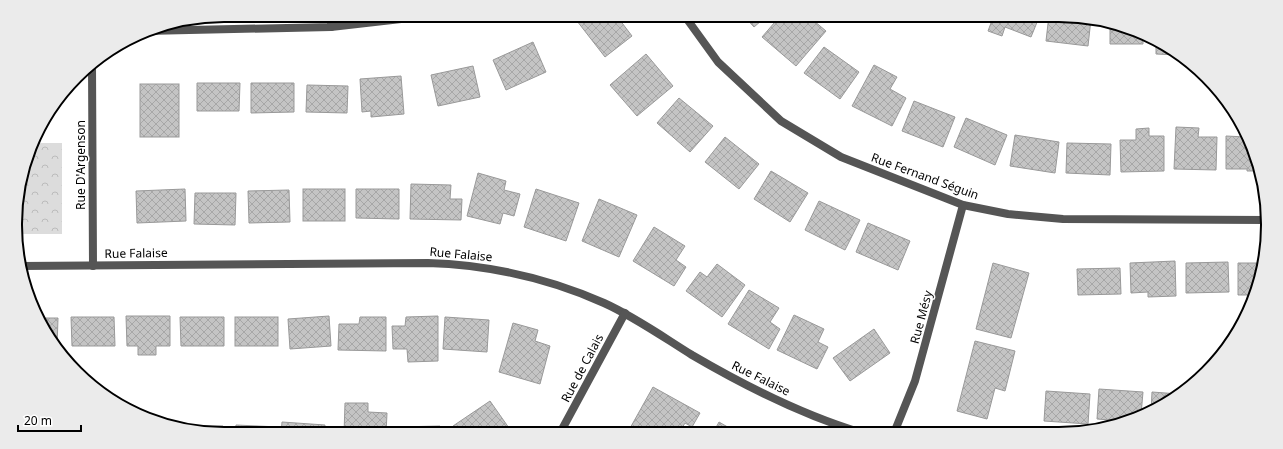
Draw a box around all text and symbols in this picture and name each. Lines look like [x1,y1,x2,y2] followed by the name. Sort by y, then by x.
[72,120,89,210] street label: Rue D'Argenson
[869,149,981,203] street label: Rue Fernand Séguin
[429,243,493,265] street label: Rue Falaise
[104,244,168,262] street label: Rue Falaise
[906,288,936,345] street label: Rue Mésy
[557,331,607,405] street label: Rue de Calais
[729,357,793,400] street label: Rue Falaise
[18,407,81,433] scale bar
[24,412,52,429] text: 20 m

